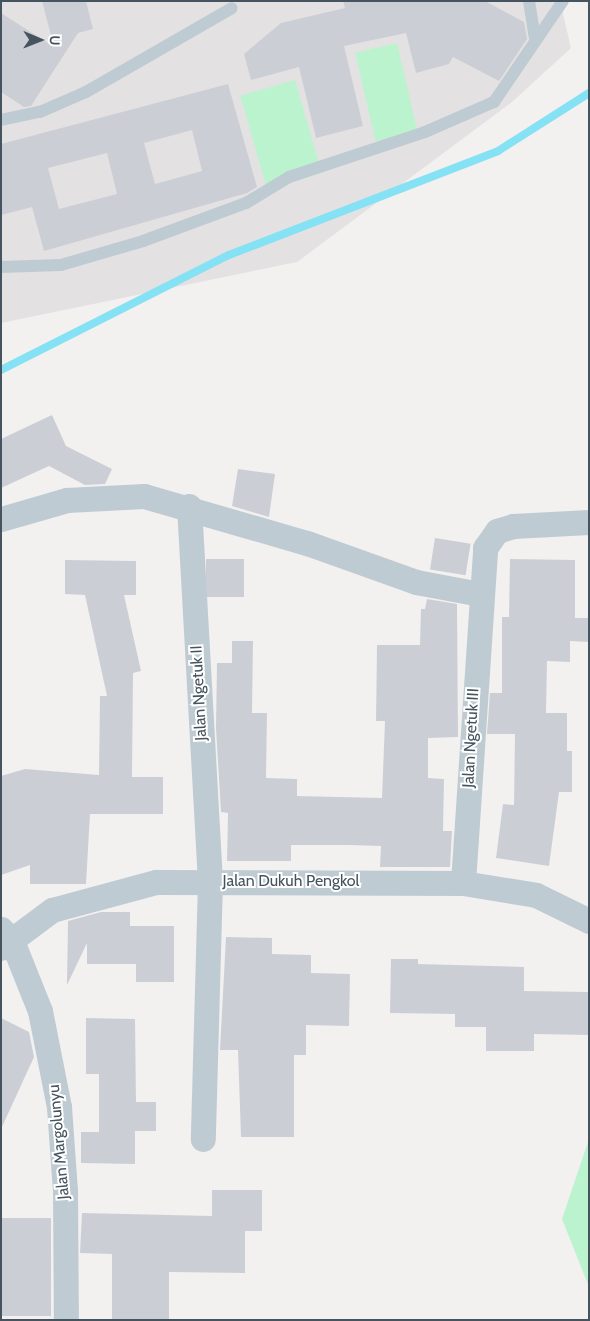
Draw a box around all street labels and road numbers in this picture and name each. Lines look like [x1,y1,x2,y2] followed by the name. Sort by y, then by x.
[187,645,211,741] street label: Jalan Ngetuk II
[459,688,483,788] street label: Jalan Ngetuk III
[223,871,359,891] street label: Jalan Dukuh Pengkol
[44,1084,74,1200] street label: Jalan Margolunyu

